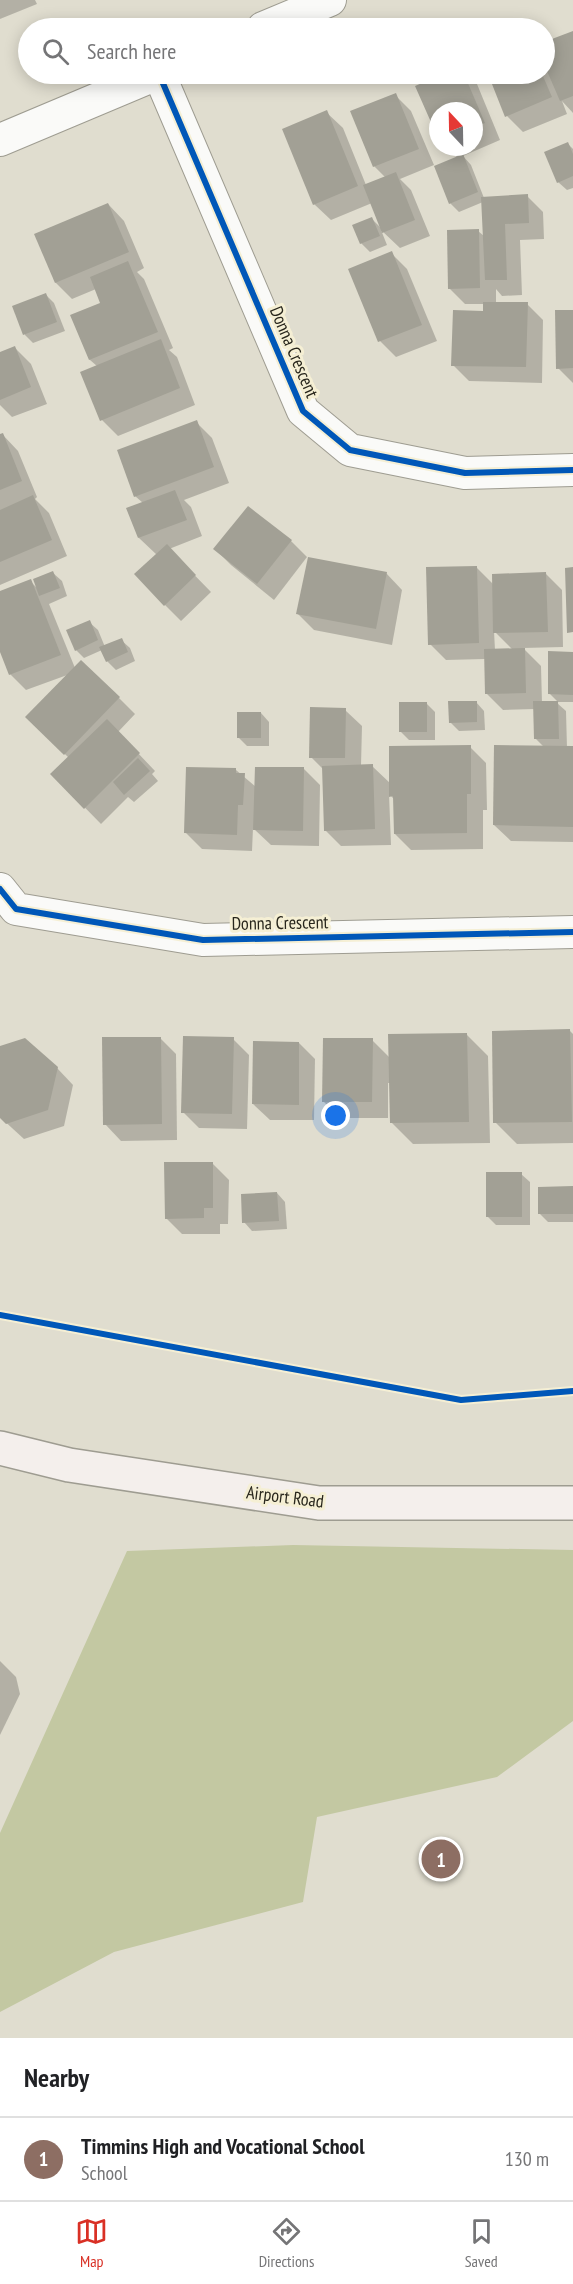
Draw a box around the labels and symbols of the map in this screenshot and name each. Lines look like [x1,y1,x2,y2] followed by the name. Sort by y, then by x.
[429,102,483,156] north arrow
[265,303,324,401] street label: Donna Crescent
[231,910,329,935] street label: Donna Crescent
[321,1101,350,1130] your location
[245,1480,325,1513] street label: Airport Road
[422,1836,460,1882] pin: 1

